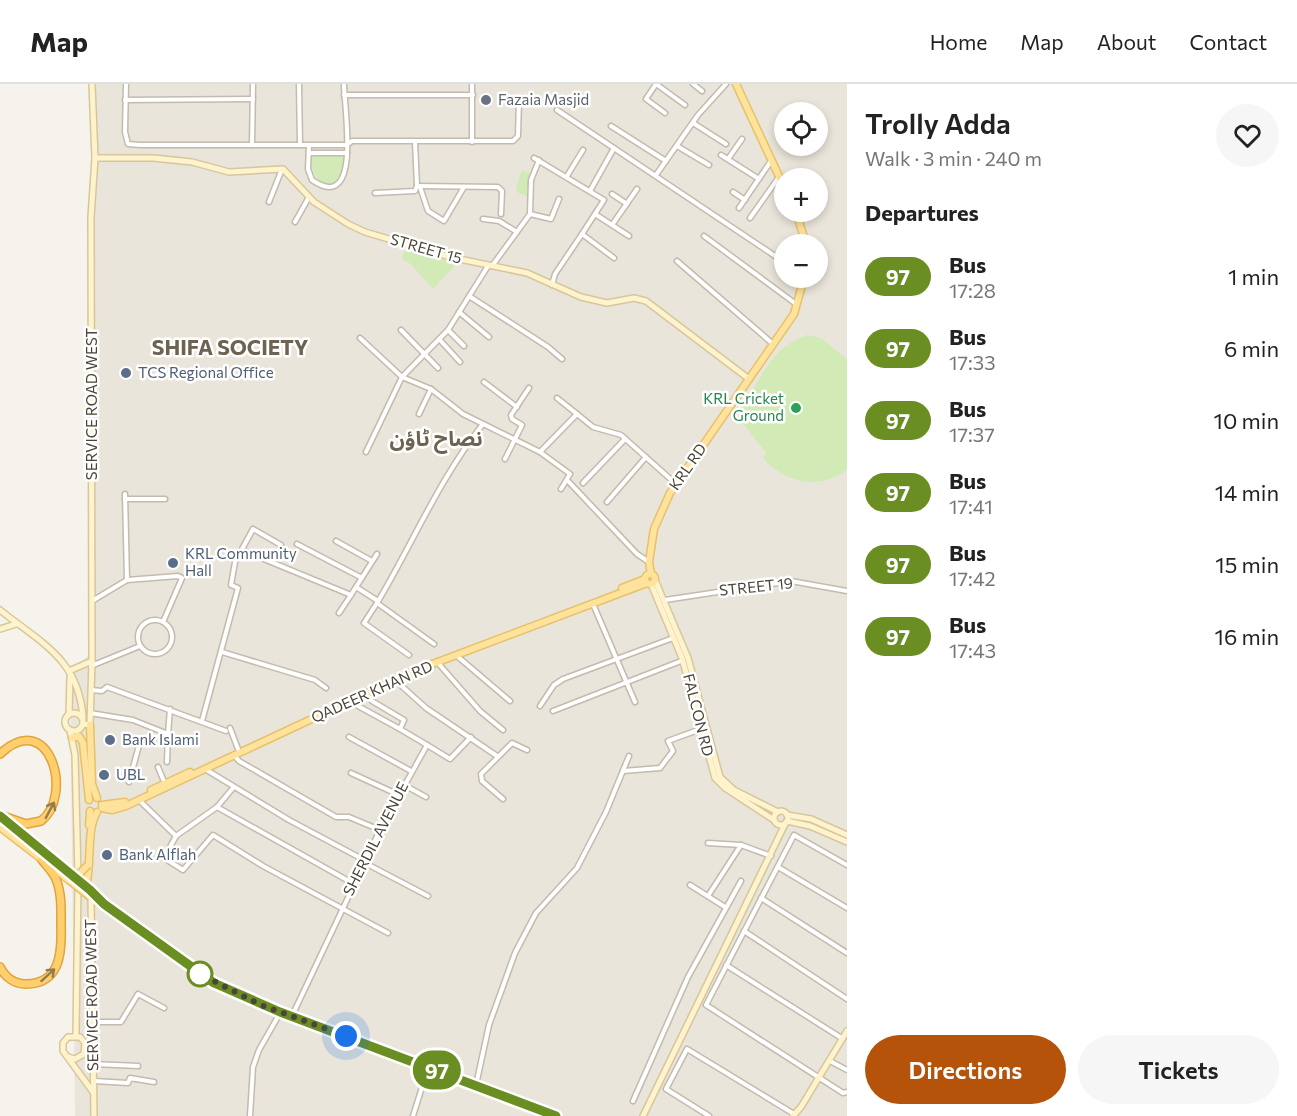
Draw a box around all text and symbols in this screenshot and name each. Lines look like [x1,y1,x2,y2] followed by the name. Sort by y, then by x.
[30,24,88,58] text: Map
[930,29,987,54] text: Home
[1020,29,1064,54] text: Map
[1097,29,1156,54] text: About
[1189,29,1267,54] text: Contact
[498,90,589,108] place label: Fazaia Masjid
[479,93,493,107] marker: Fazaia Masjid
[774,102,828,288] map controls
[774,102,828,156] button: locate
[1216,104,1279,167] button: heart
[865,106,1011,140] text: Trolly Adda
[865,146,1042,170] text: Walk · 3 min · 240 m
[774,168,828,222] button: +
[865,199,979,226] text: Departures
[388,229,464,267] street label: STREET 15
[774,234,828,288] button: −
[949,251,986,278] text: Bus
[1228,263,1279,290] text: 1 min
[886,264,910,289] text: 97
[949,278,996,302] text: 17:28
[949,323,986,350] text: Bus
[82,327,100,480] street label: SERVICE ROAD WEST
[152,334,308,359] district label: SHIFA SOCIETY
[1224,335,1279,362] text: 6 min
[886,336,910,361] text: 97
[949,350,996,374] text: 17:33
[138,363,274,381] place label: TCS Regional Office
[119,366,133,380] marker: TCS Regional Office
[703,389,784,424] place label: KRL Cricket Ground
[949,395,986,422] text: Bus
[789,401,803,415] marker: KRL Cricket Ground
[1214,407,1279,434] text: 10 min
[886,408,910,433] text: 97
[949,422,995,446] text: 17:37
[389,425,483,454] district label: نصاح ٹاؤن
[665,440,710,493] street label: KRL RD
[949,467,986,494] text: Bus
[1215,479,1279,506] text: 14 min
[886,480,910,505] text: 97
[949,494,993,518] text: 17:41
[949,539,986,566] text: Bus
[185,544,297,579] place label: KRL Community Hall
[1215,551,1279,578] text: 15 min
[886,552,910,577] text: 97
[166,556,180,570] marker: KRL Community Hall
[949,566,996,590] text: 17:42
[718,573,794,599] street label: STREET 19
[949,611,986,638] text: Bus
[1215,623,1279,650] text: 16 min
[886,624,910,649] text: 97
[949,638,996,662] text: 17:43
[308,656,435,726] street label: QADEER KHAN RD
[680,672,718,758] street label: FALCON RD
[122,730,199,748] place label: Bank Islami
[103,733,117,747] marker: Bank Islami
[116,765,146,783] place label: UBL
[97,768,111,782] marker: UBL
[339,779,412,898] street label: SHERDIL AVENUE
[45,801,56,819] one-way arrow
[119,845,196,863] place label: Bank Alflah
[100,848,114,862] marker: Bank Alflah
[81,918,101,1071] street label: SERVICE ROAD WEST
[187,961,213,987] unlabelled marker
[41,968,56,982] one-way arrow
[331,1021,361,1051] your location
[865,1035,1066,1104] button: Directions
[1078,1035,1279,1104] button: Tickets
[410,1050,464,1090] line badge: 97
[425,1058,449,1083] text: 97

